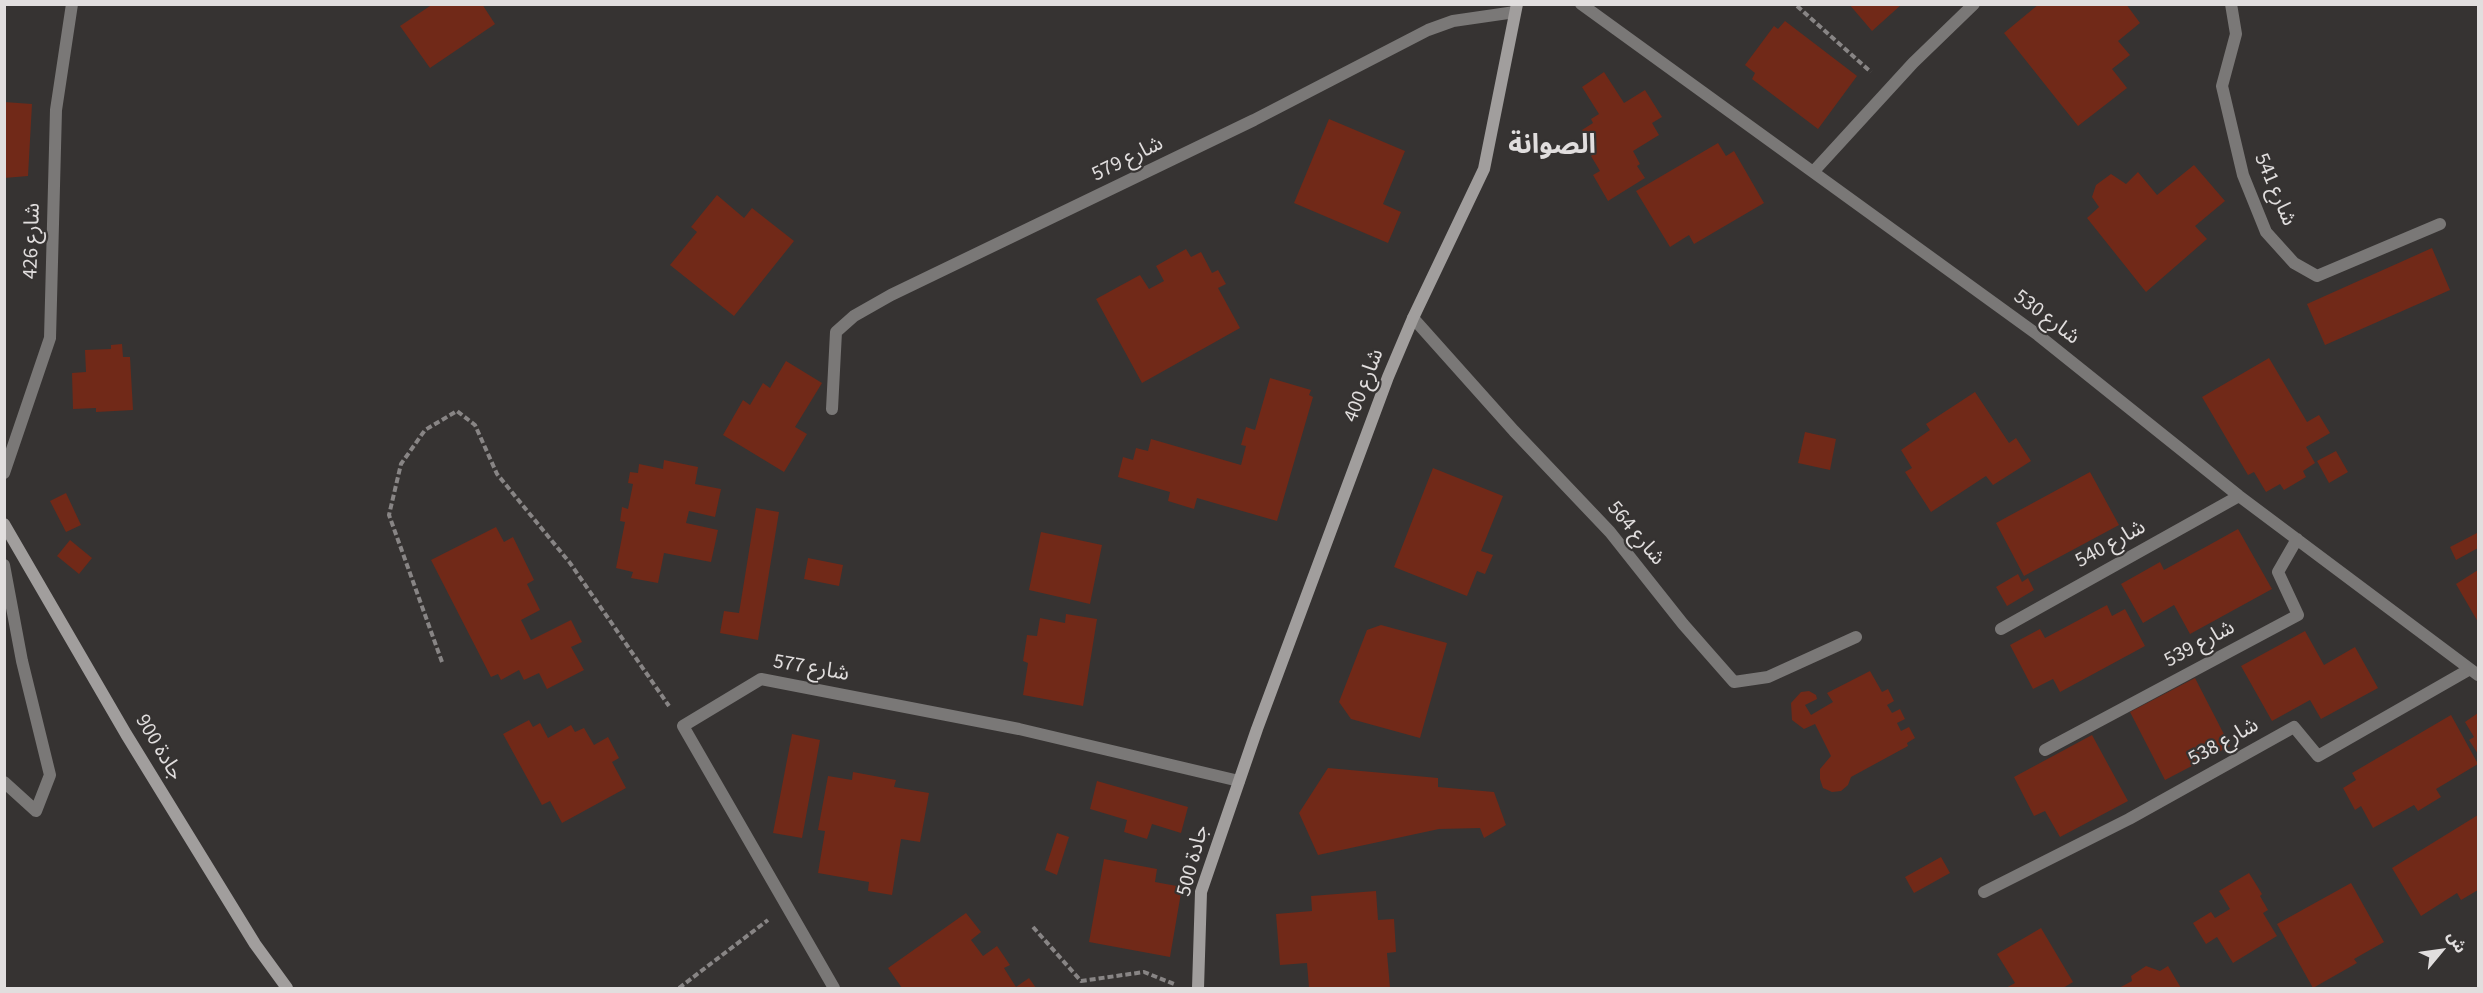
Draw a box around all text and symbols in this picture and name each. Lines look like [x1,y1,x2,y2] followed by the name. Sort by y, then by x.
[1508,131,1596,163] district label: الصوانة
[1088,132,1168,188] street label: شارع 579
[2247,150,2301,230] street label: شارع 541
[19,202,47,280] street label: شارع 426
[2008,285,2084,351] street label: شارع 530
[1340,346,1390,426] street label: شارع 400
[1601,497,1669,571] street label: شارع 564
[2071,515,2151,575] street label: شارع 540
[2160,616,2240,674] street label: شارع 539
[771,650,851,688] street label: شارع 577
[129,710,187,786] street label: جادة 900
[2184,713,2264,773] street label: شارع 538
[1172,823,1216,899] street label: جادة 500
[2411,921,2471,981] north arrow
[2442,927,2472,957] text: ش

